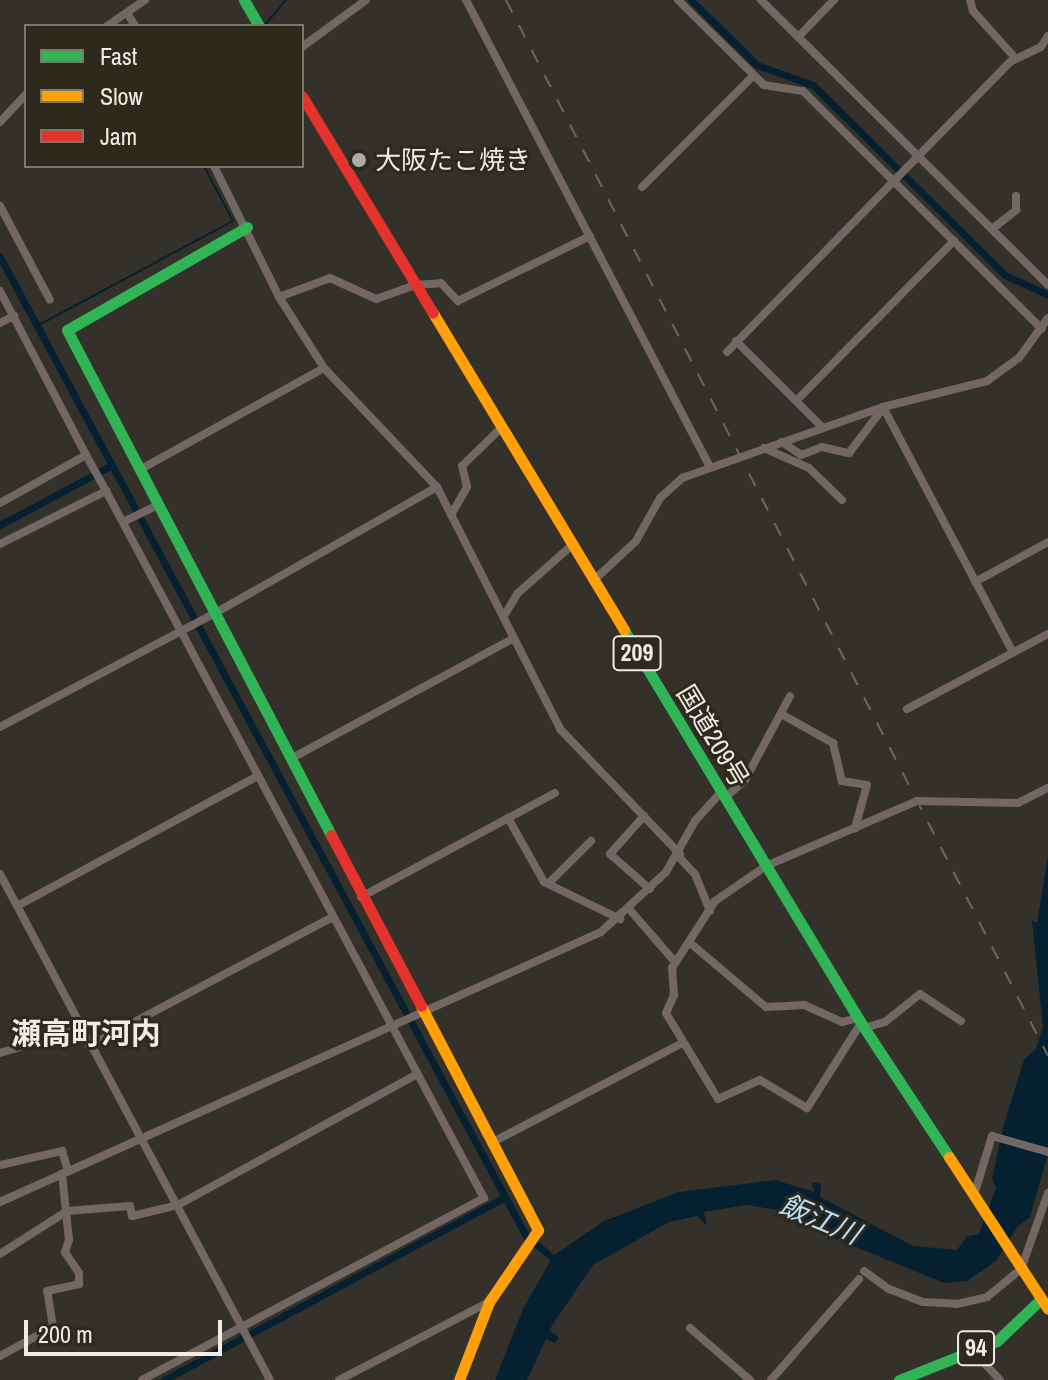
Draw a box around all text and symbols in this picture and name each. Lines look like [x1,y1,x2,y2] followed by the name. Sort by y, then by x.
[24,24,304,168] legend
[100,40,137,72] text: Fast
[100,80,143,112] text: Slow
[100,120,137,152] text: Jam
[375,144,531,176] place label: 大阪たこ焼き
[350,151,368,169] marker: 大阪たこ焼き
[611,633,663,673] road number: 209
[670,679,756,793] street label: 国道209号
[11,1015,161,1051] district label: 瀬高町河内
[775,1187,865,1251] water label: 飯江川
[28,1304,226,1354] scale bar
[38,1318,93,1350] text: 200 m
[956,1328,996,1368] road number: 94

